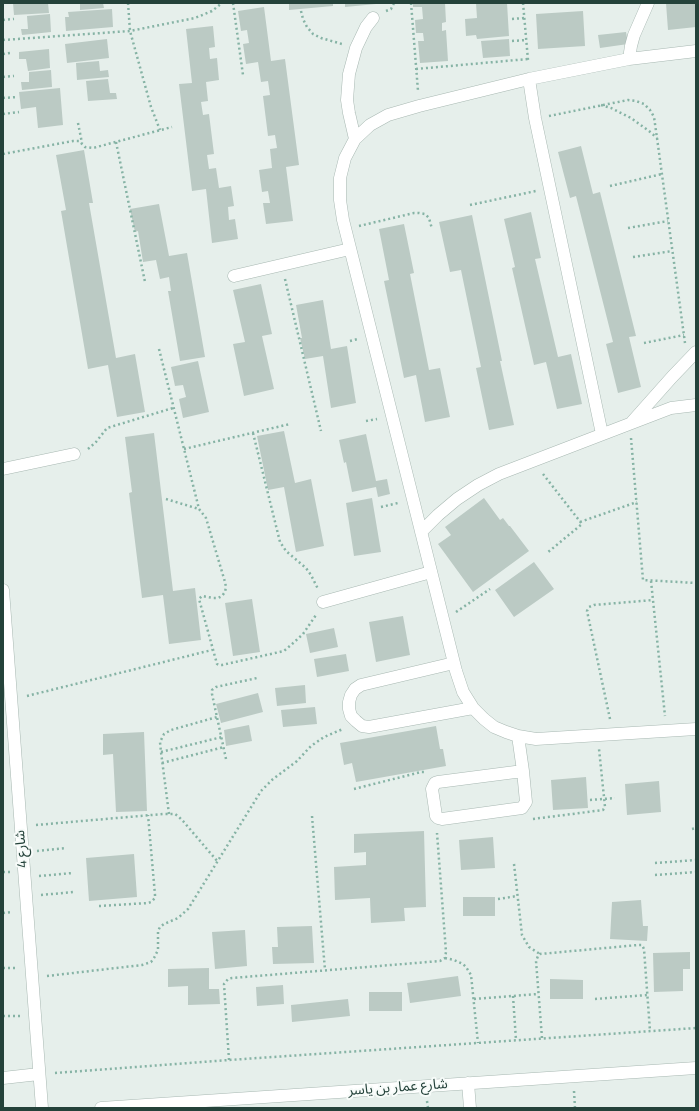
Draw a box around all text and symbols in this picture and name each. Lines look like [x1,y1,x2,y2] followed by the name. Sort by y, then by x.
[12,829,32,869] street label: شارع 4
[348,1076,448,1100] street label: شارع عمار بن ياسر

